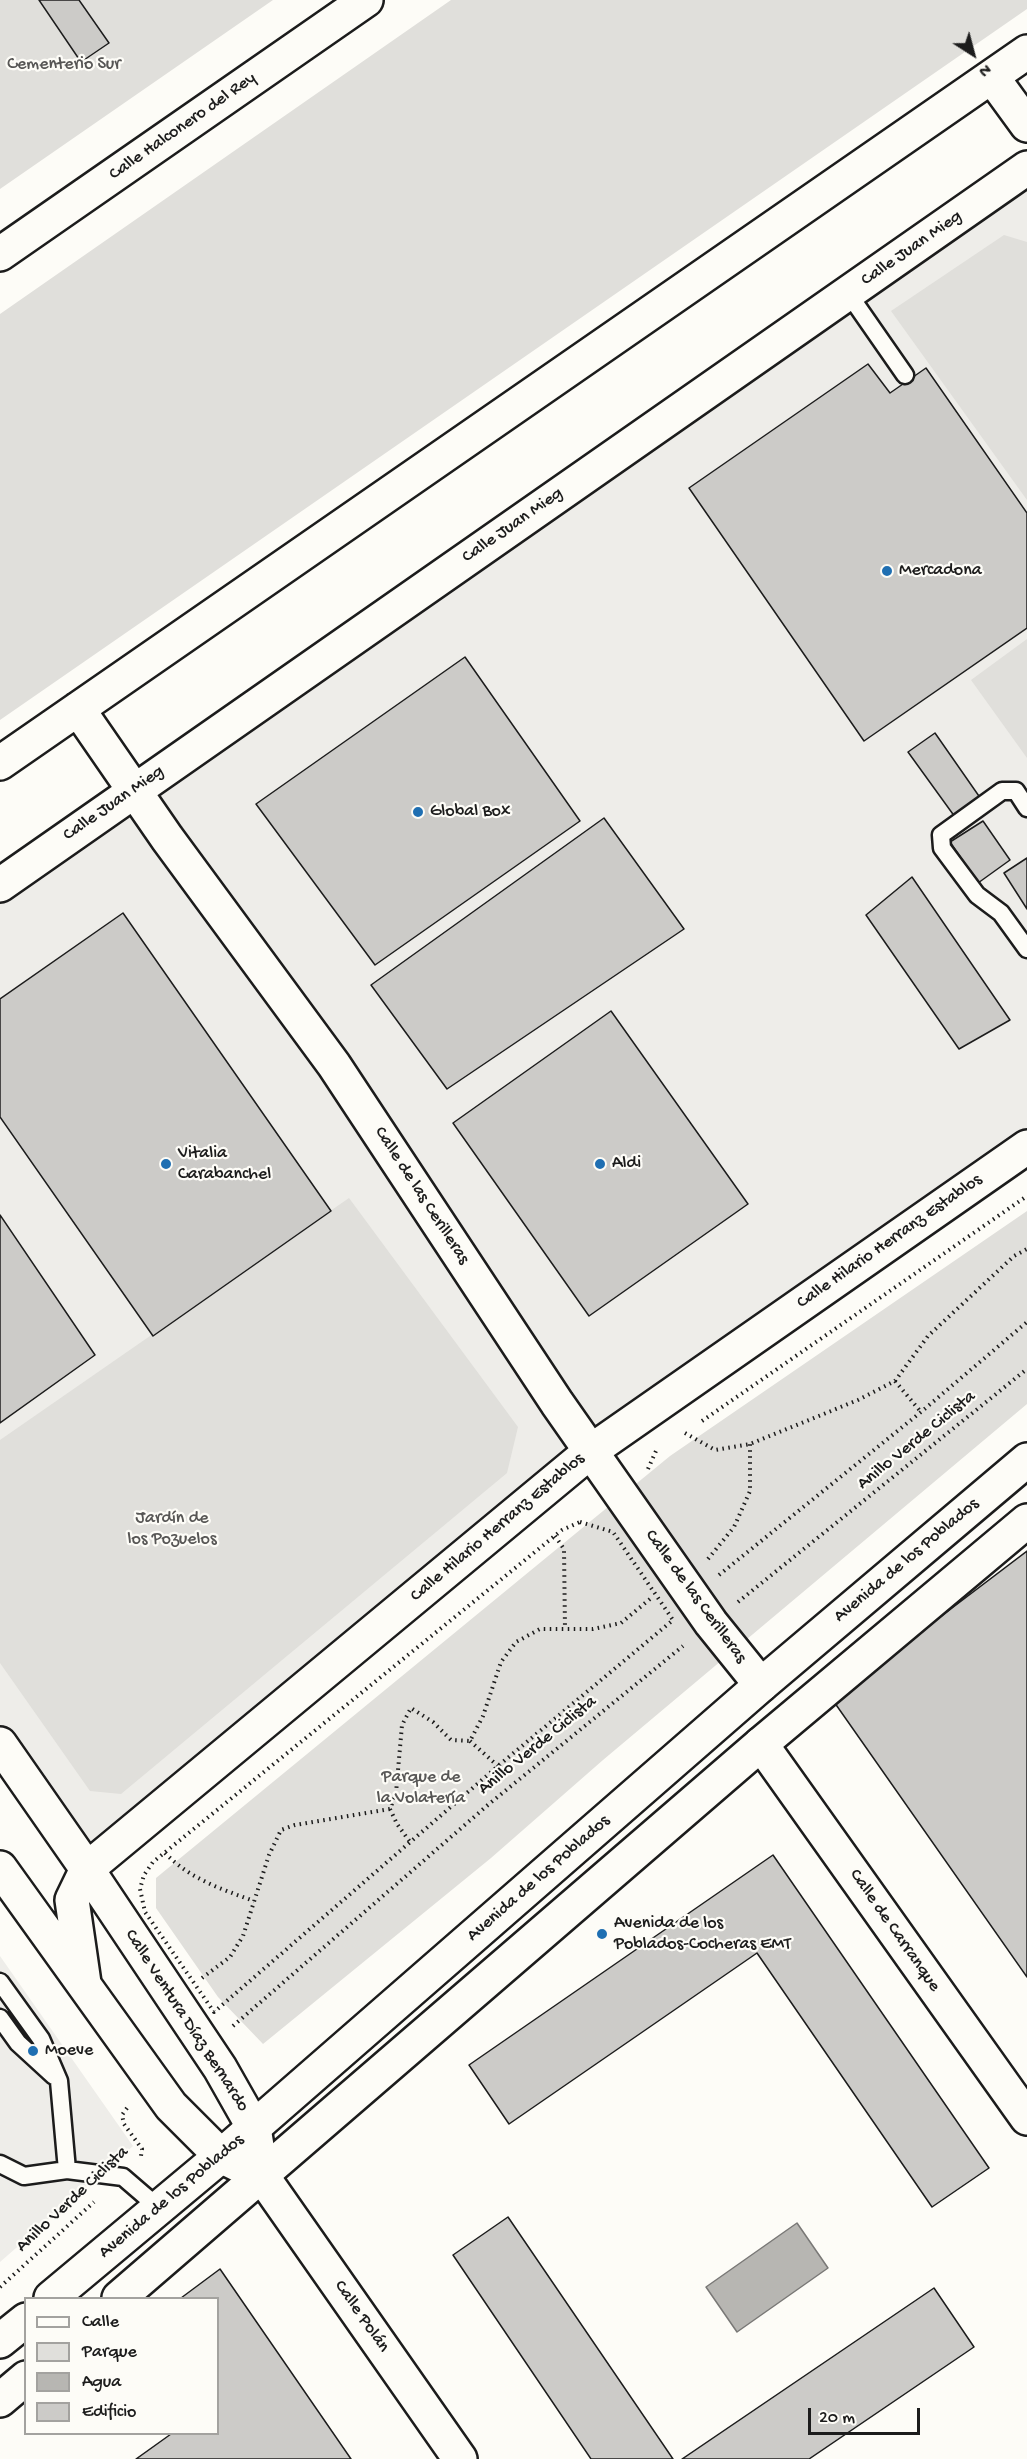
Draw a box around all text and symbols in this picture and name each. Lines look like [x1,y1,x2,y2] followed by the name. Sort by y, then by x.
[943,24,1003,84] north arrow
[7,54,121,76] park label: Cementerio Sur
[974,58,994,80] text: N
[105,68,261,186] street label: Calle Halconero del Rey
[857,206,967,292] street label: Calle Juan Mieg
[458,483,568,569] street label: Calle Juan Mieg
[899,560,982,582] place label: Mercadona
[880,564,894,578] marker: Mercadona
[59,761,169,847] street label: Calle Juan Mieg
[430,801,510,823] place label: Global Box
[411,805,425,819] marker: Global Box
[368,1123,474,1269] street label: Calle de las Cerilleras
[178,1143,271,1186] place label: Vitalia Carabanchel
[612,1153,641,1175] place label: Aldi
[159,1157,173,1171] marker: Vitalia Carabanchel
[593,1157,607,1171] marker: Aldi
[793,1170,987,1314] street label: Calle Hilario Herranz Establos
[853,1387,981,1495] street label: Anillo Verde Ciclista
[406,1449,590,1607] street label: Calle Hilario Herranz Establos
[830,1494,984,1628] street label: Avenida de los Poblados
[127,1508,217,1550] park label: Jardín de los Pozuelos
[639,1526,751,1668] street label: Calle de las Cerilleras
[474,1692,602,1800] street label: Anillo Verde Ciclista
[377,1767,465,1810] park label: Parque de la Volatería
[463,1811,615,1947] street label: Avenida de los Poblados
[844,1865,944,1997] street label: Calle de Carranque
[614,1913,791,1956] place label: Avenida de los Poblados-Cocheras EMT
[119,1926,253,2116] street label: Calle Ventura Díaz Bernardo
[595,1927,609,1941] marker: Avenida de los Poblados-Cocheras EMT
[45,2040,93,2062] place label: Moeve
[26,2044,40,2058] marker: Moeve
[95,2130,249,2264] street label: Avenida de los Poblados
[12,2142,134,2258] street label: Anillo Verde Ciclista
[328,2277,394,2357] street label: Calle Polán
[24,2297,219,2435] legend
[82,2312,119,2333] text: Calle
[82,2342,137,2363] text: Parque
[82,2372,121,2393] text: Agua
[811,2396,924,2434] scale bar
[82,2402,136,2423] text: Edificio
[819,2408,855,2429] text: 20 m

